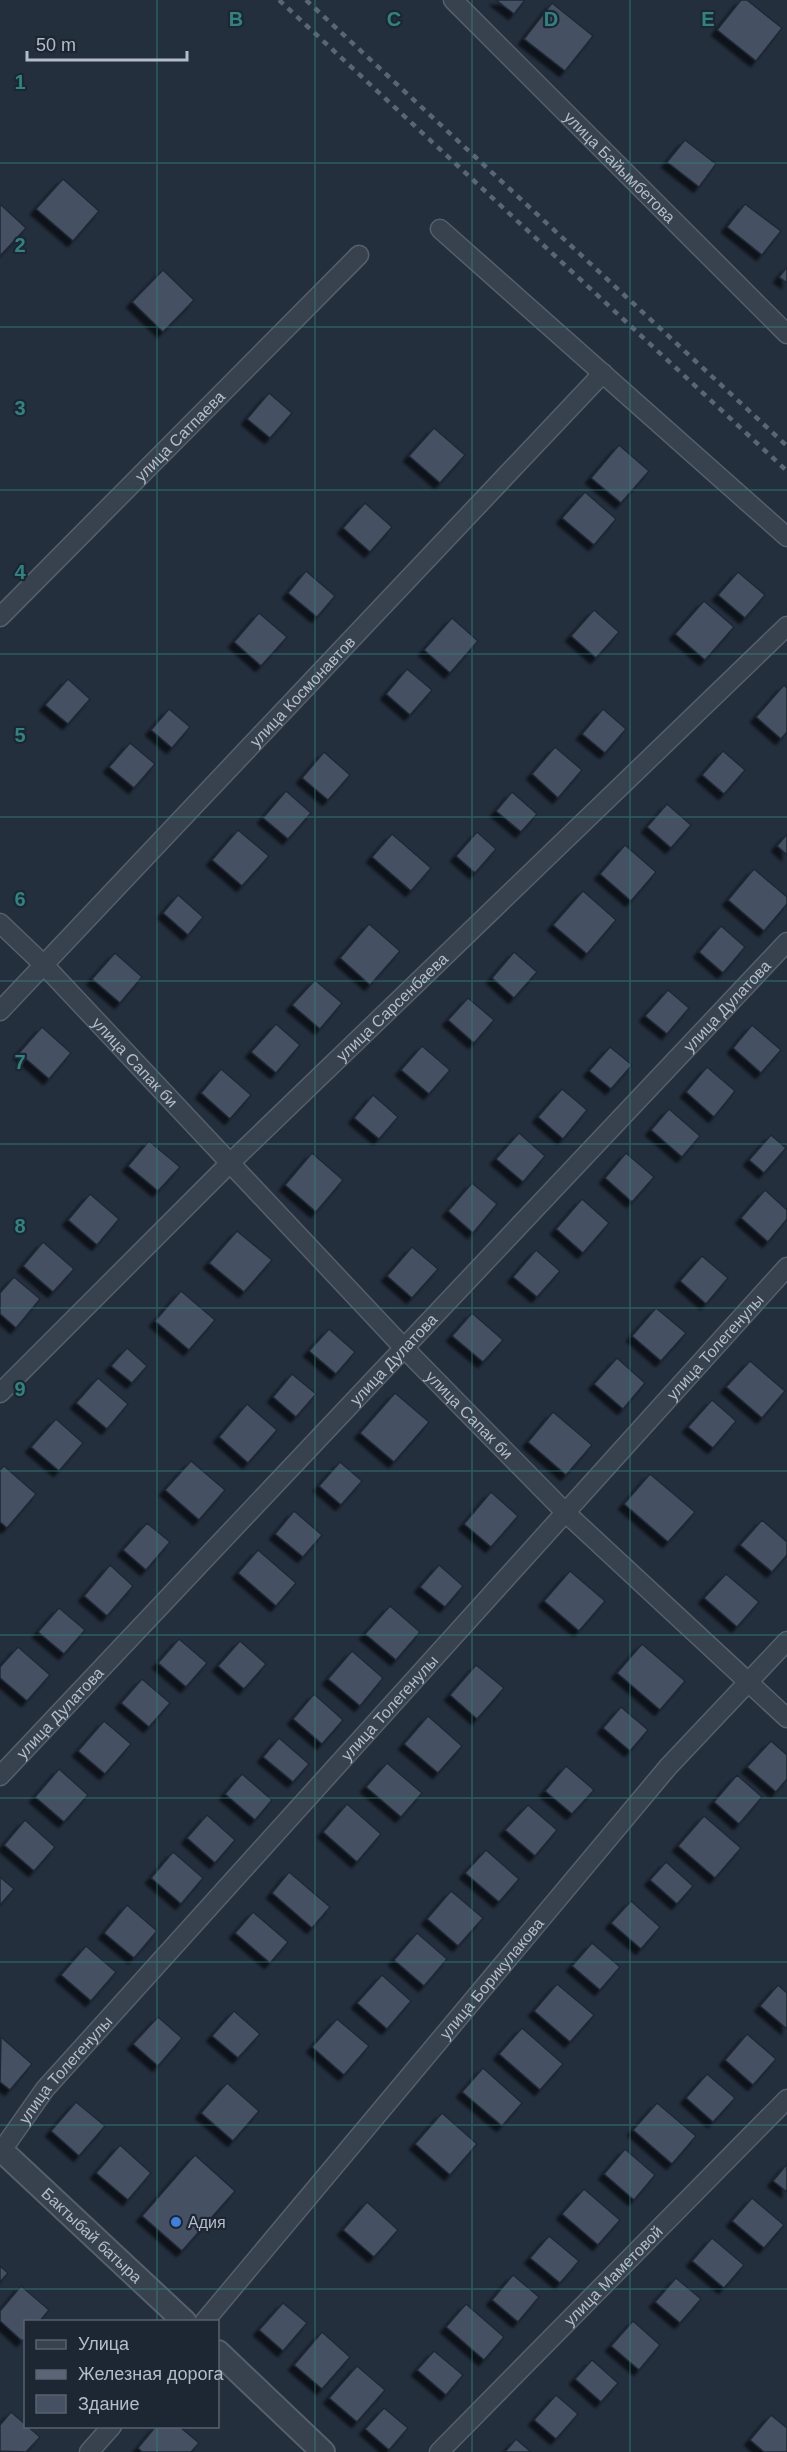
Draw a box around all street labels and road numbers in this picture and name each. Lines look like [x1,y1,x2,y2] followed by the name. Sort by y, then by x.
[561,108,679,226] street label: улица Байымбетова
[132,388,228,485] street label: улица Сатпаева
[247,633,359,750] street label: улица Космонавтов
[333,950,451,1065] street label: улица Сарсенбаева
[680,957,774,1055] street label: улица Дулатова
[89,1014,181,1111] street label: улица Сапак би
[664,1291,767,1403] street label: улица Толегенулы
[347,1311,441,1409] street label: улица Дулатова
[422,1368,516,1463] street label: улица Сапак би
[338,1652,441,1764] street label: улица Толегенулы
[13,1664,107,1762] street label: улица Дулатова
[436,1915,547,2042] street label: улица Борикулакова
[15,2013,116,2127] street label: улица Толегенулы
[38,2185,145,2286] street label: Бактыбай батыра
[561,2223,666,2329] street label: улица Маметовой

